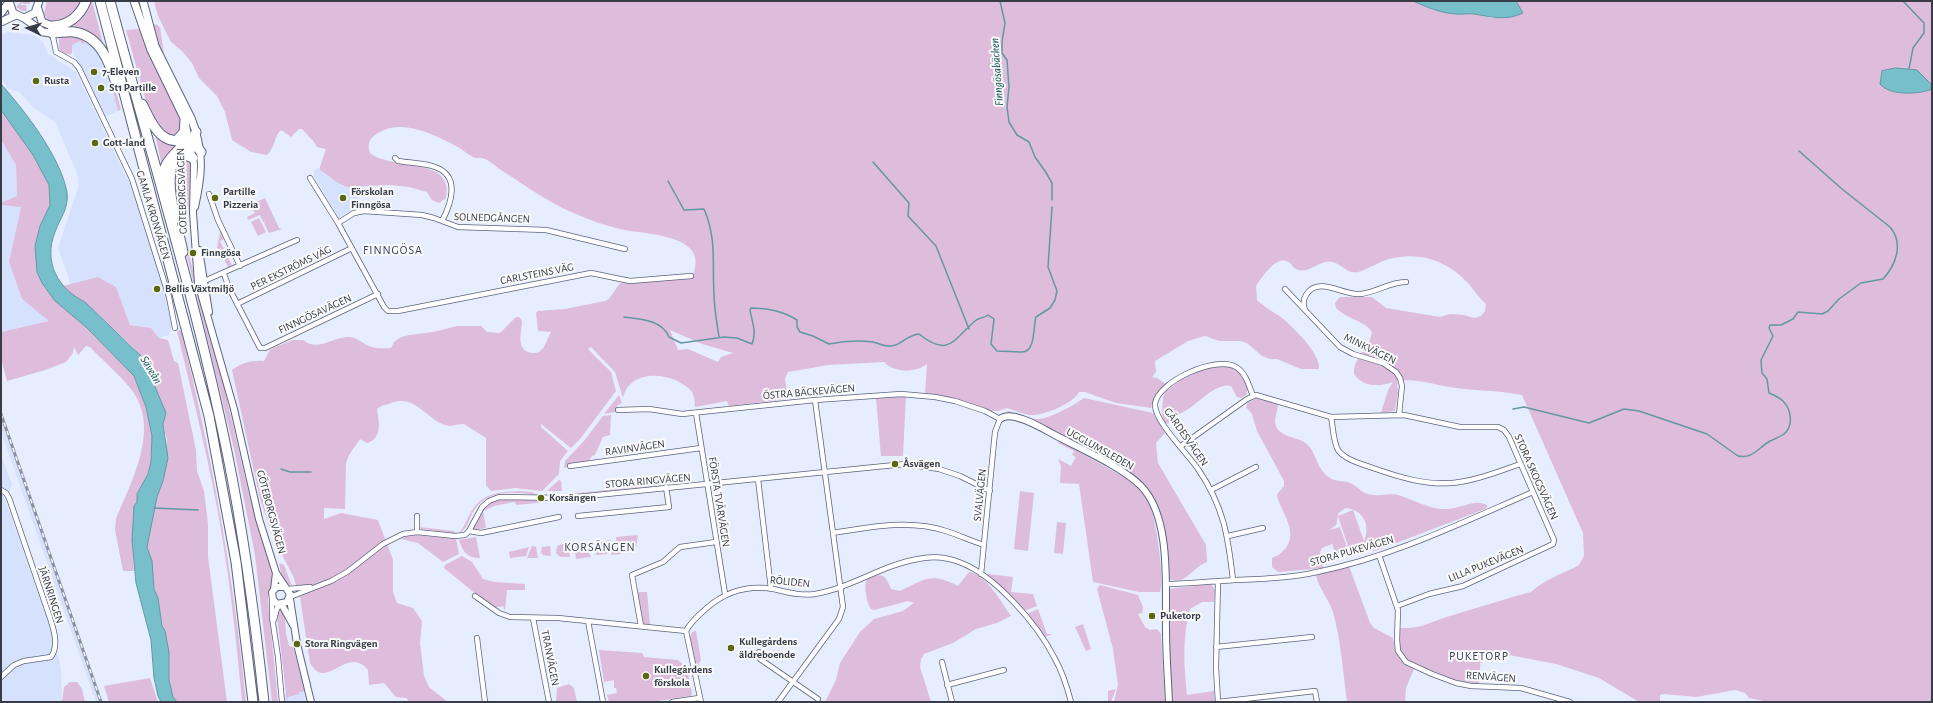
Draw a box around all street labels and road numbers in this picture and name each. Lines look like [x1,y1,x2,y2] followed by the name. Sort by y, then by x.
[174,148,190,234] street label: GÖTEBORGSVÄGEN
[133,169,173,261] street label: GAMLA KRONVÄGEN
[454,210,530,226] street label: SOLNEDGÅNGEN
[249,243,333,293] street label: PER EKSTRÖMS VÄG
[499,260,575,288] street label: CARLSTEINS VÄG
[276,291,354,337] street label: FINNGÖSAVÄGEN
[1342,331,1398,367] street label: MINKVÄGEN
[762,381,856,403] street label: ÖSTRA BÄCKEVÄGEN
[1161,405,1211,469] street label: GÄRDESVÄGEN
[1064,425,1136,473] street label: UGGLUMSLEDEN
[1511,432,1561,522] street label: STORA SKOGSVÄGEN
[604,437,666,459] street label: RAVINVÄGEN
[705,456,733,548] street label: FÖRSTA TVÄRVÄGEN
[971,468,989,522] street label: SVALVÄGEN
[253,469,289,555] street label: GÖTEBORGSVÄGEN
[605,471,691,491] street label: STORA RINGVÄGEN
[1308,533,1396,569] street label: STORA PUKEVÄGEN
[1446,543,1526,585] street label: LILLA PUKEVÄGEN
[36,565,66,625] street label: JÄRNRINGEN
[769,573,811,591] street label: RÖLIDEN
[538,629,562,687] street label: TRANVÄGEN
[1465,669,1517,685] street label: RENVÄGEN

